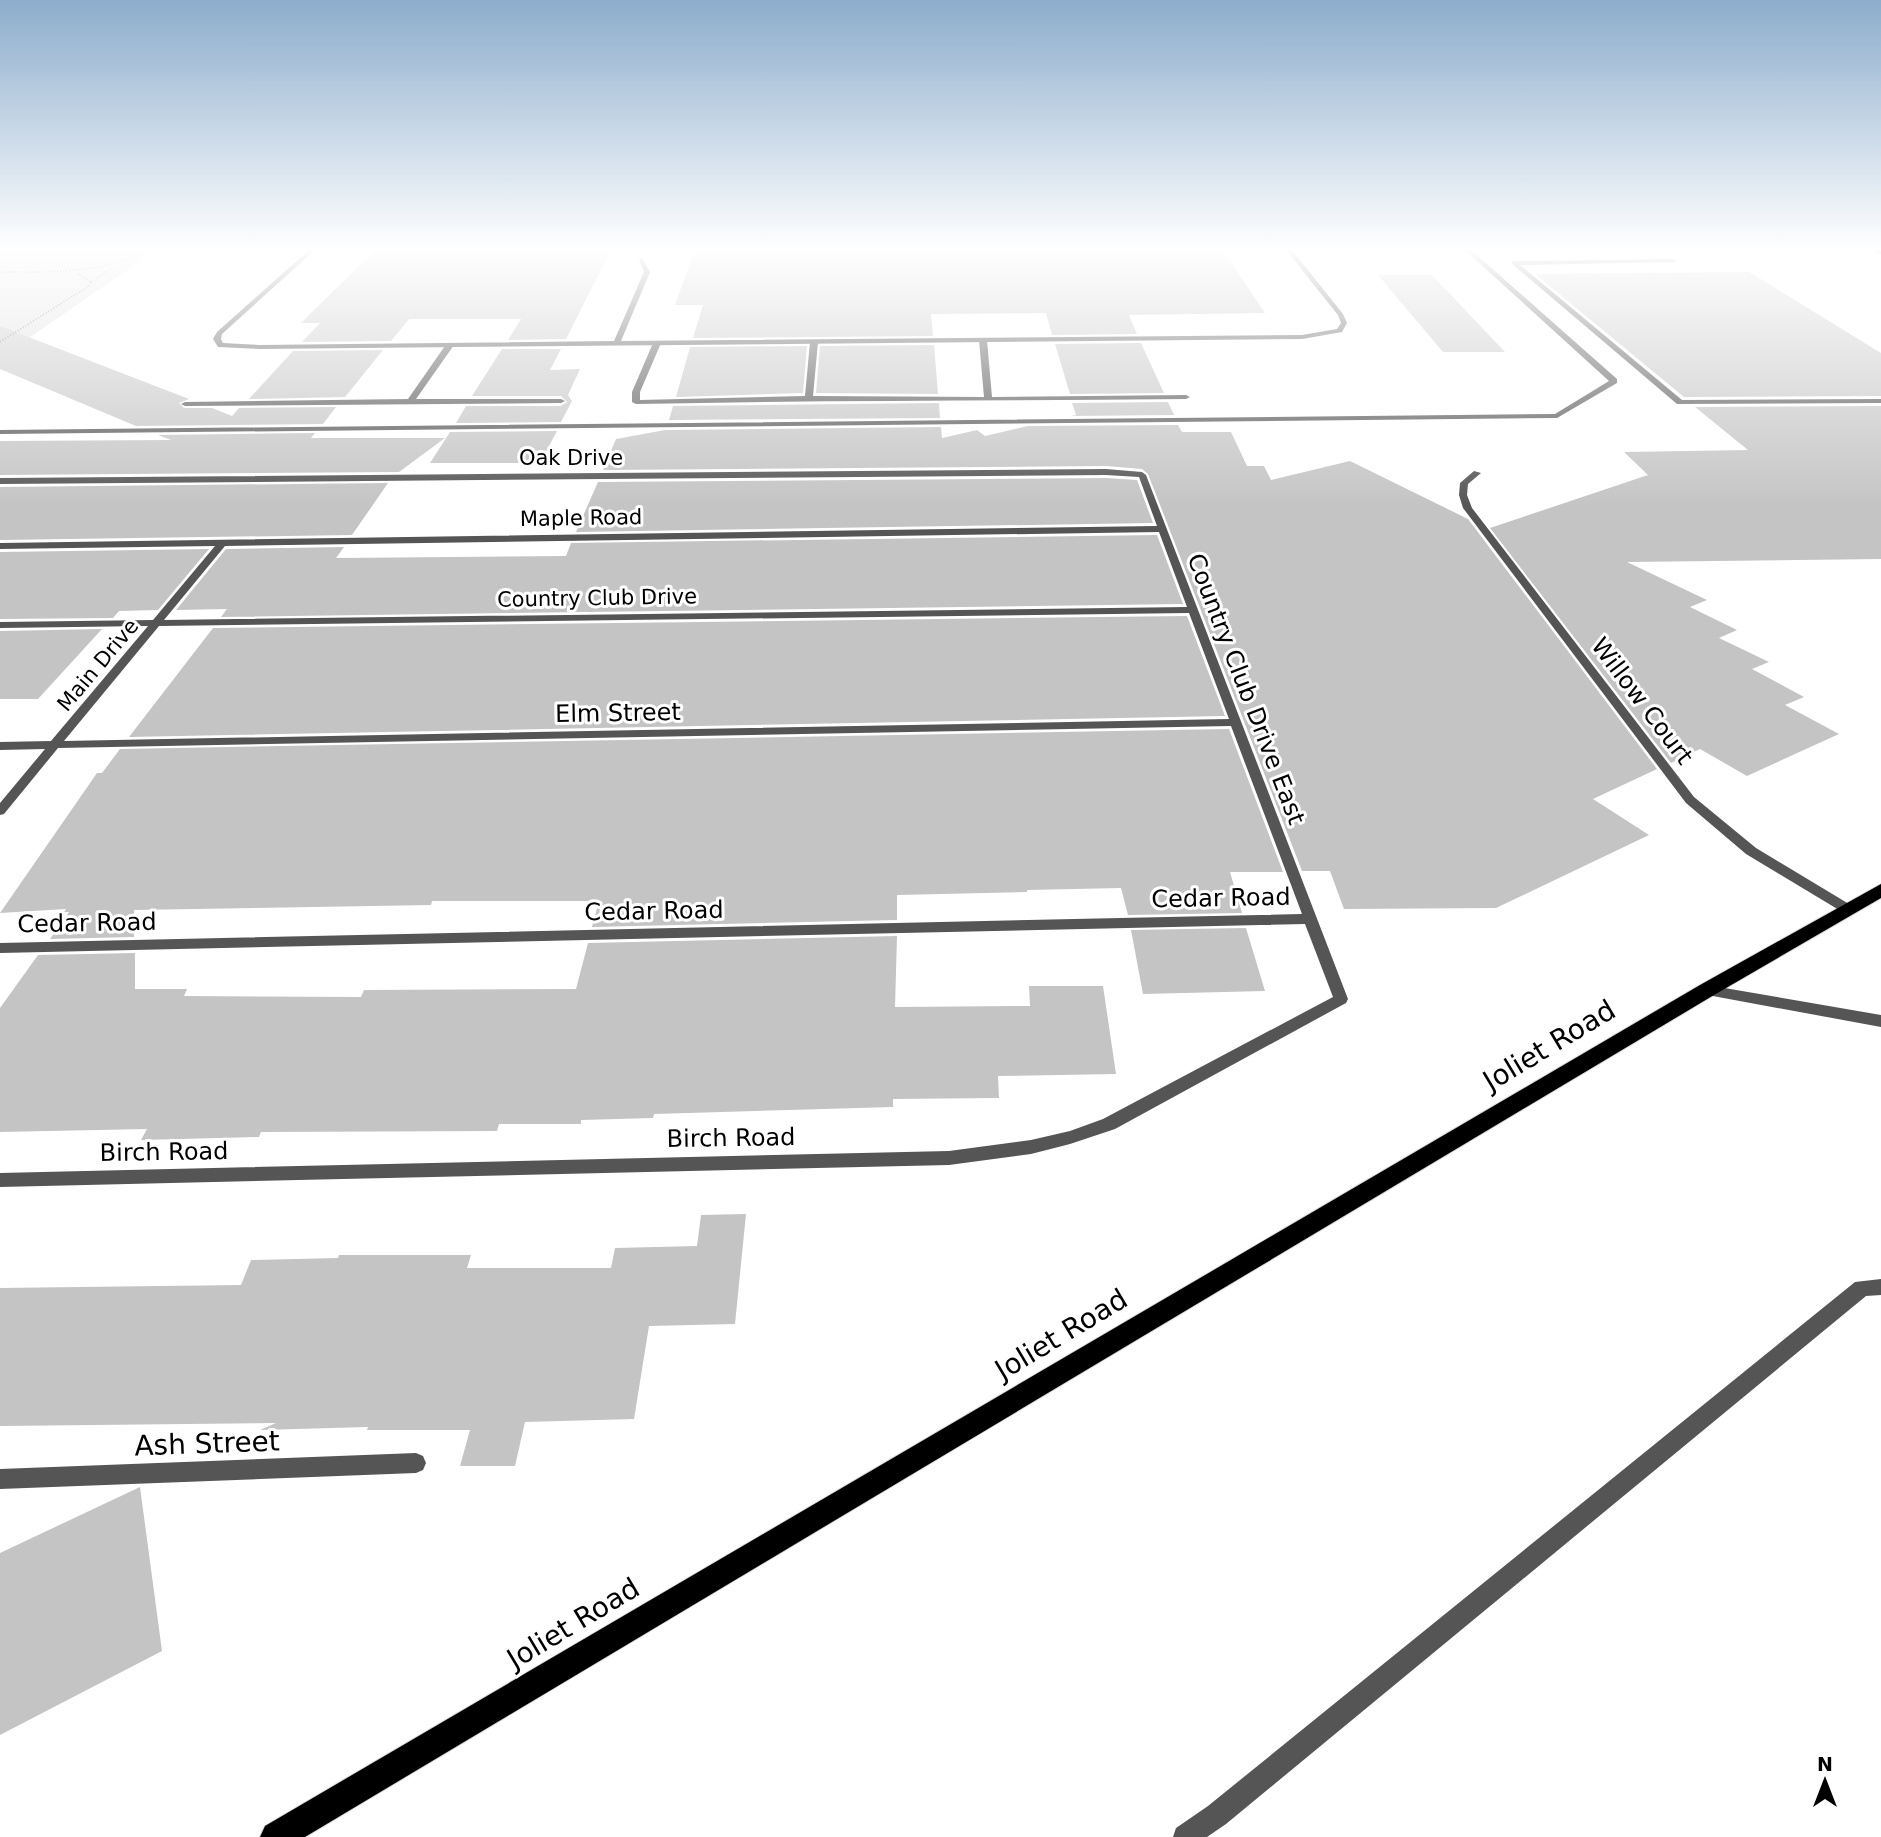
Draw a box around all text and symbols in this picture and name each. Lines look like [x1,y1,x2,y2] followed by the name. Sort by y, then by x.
[519,446,623,470] street label: Oak Drive
[520,505,642,531] street label: Maple Road
[1181,550,1311,828] street label: Country Club Drive East
[497,584,697,612] street label: Country Club Drive
[53,614,143,716] street label: Main Drive
[1585,632,1699,770] street label: Willow Court
[555,698,681,728] street label: Elm Street
[1151,883,1291,913] street label: Cedar Road
[584,896,724,926] street label: Cedar Road
[17,908,157,938] street label: Cedar Road
[1475,993,1621,1099] street label: Joliet Road
[666,1123,796,1153] street label: Birch Road
[99,1137,229,1167] street label: Birch Road
[987,1282,1133,1388] street label: Joliet Road
[134,1424,280,1463] street label: Ash Street
[499,1571,645,1677] street label: Joliet Road
[1790,1746,1860,1816] north arrow
[1817,1753,1833,1775] text: N

